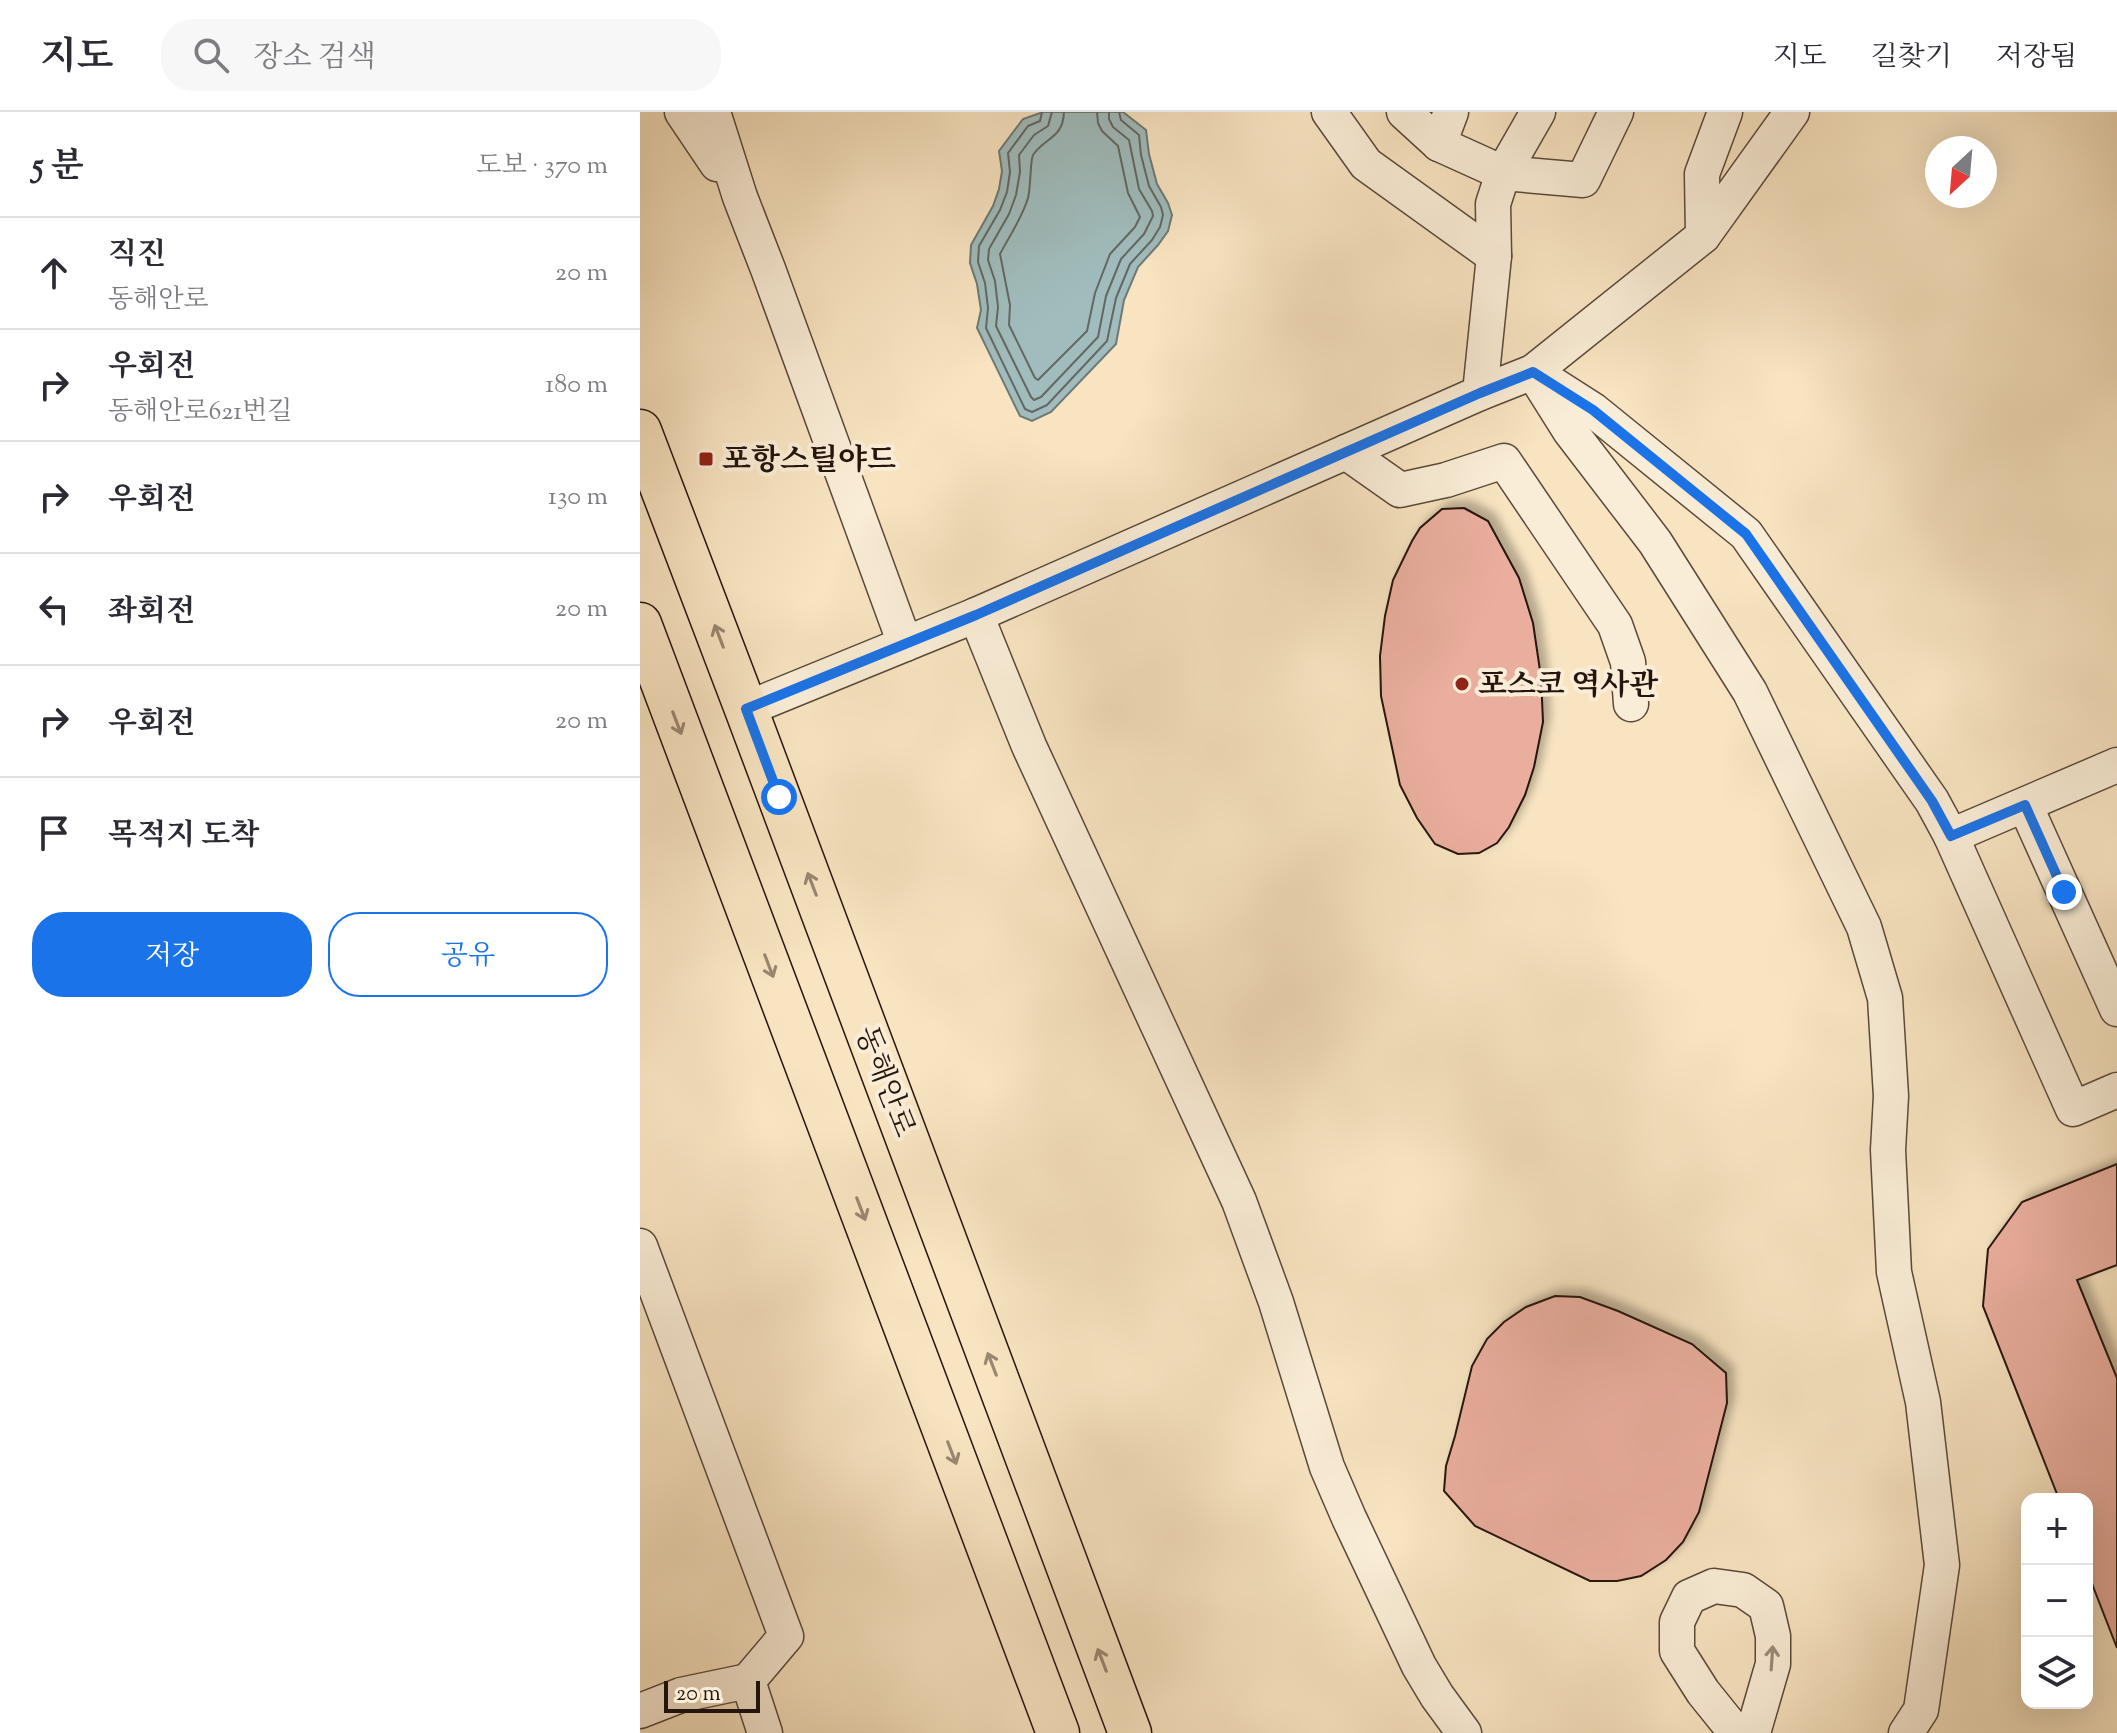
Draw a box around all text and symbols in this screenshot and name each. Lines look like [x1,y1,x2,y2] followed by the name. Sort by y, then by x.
[161,19,721,91] search box
[40,32,113,86] text: 지도
[189,33,233,77] icon: search
[253,37,376,80] text: 장소 검색
[1773,38,1827,78] text: 지도
[1871,38,1952,78] text: 길찾기
[1996,38,2077,78] text: 저장됨
[1925,136,1997,208] north arrow
[32,143,84,192] text: 5 분
[476,148,608,185] text: 도보 · 370 m
[108,234,166,277] text: 직진
[32,251,76,295] icon: ahead
[555,255,608,292] text: 20 m
[108,282,208,319] text: 동해안로
[108,346,195,389] text: 우회전
[32,363,76,407] icon: right
[545,367,608,404] text: 180 m
[108,394,292,431] text: 동해안로621번길
[722,440,896,483] place label: 포항스틸야드
[697,450,715,468] marker: 포항스틸야드
[32,475,76,519] icon: right
[108,479,195,522] text: 우회전
[548,479,608,516] text: 130 m
[32,587,76,631] icon: left
[108,591,195,634] text: 좌회전
[555,591,608,628] text: 20 m
[711,624,725,649] one-way arrow
[1478,665,1658,708] place label: 포스코 역사관
[1453,675,1471,693] marker: 포스코 역사관
[32,699,76,743] icon: right
[108,703,195,746] text: 우회전
[555,703,608,740] text: 20 m
[671,710,685,735] one-way arrow
[761,779,797,815] route start
[32,811,76,855] icon: arrive
[108,815,259,858] text: 목적지 도착
[804,873,818,897] one-way arrow
[2046,874,2082,910] route end
[32,912,312,997] button: 저장
[328,912,608,997] button: 공유
[763,953,777,978] one-way arrow
[843,1020,925,1144] street label: 동해안로
[855,1196,869,1221] one-way arrow
[983,1352,998,1377] one-way arrow
[946,1440,960,1465] one-way arrow
[2021,1493,2093,1709] map controls
[2021,1493,2093,1565] button: +
[2021,1565,2093,1637] button: −
[2021,1637,2093,1709] button: layers
[1765,1645,1780,1672] one-way arrow
[1094,1648,1108,1673] one-way arrow
[664,1677,760,1713] scale bar
[676,1679,721,1711] text: 20 m

